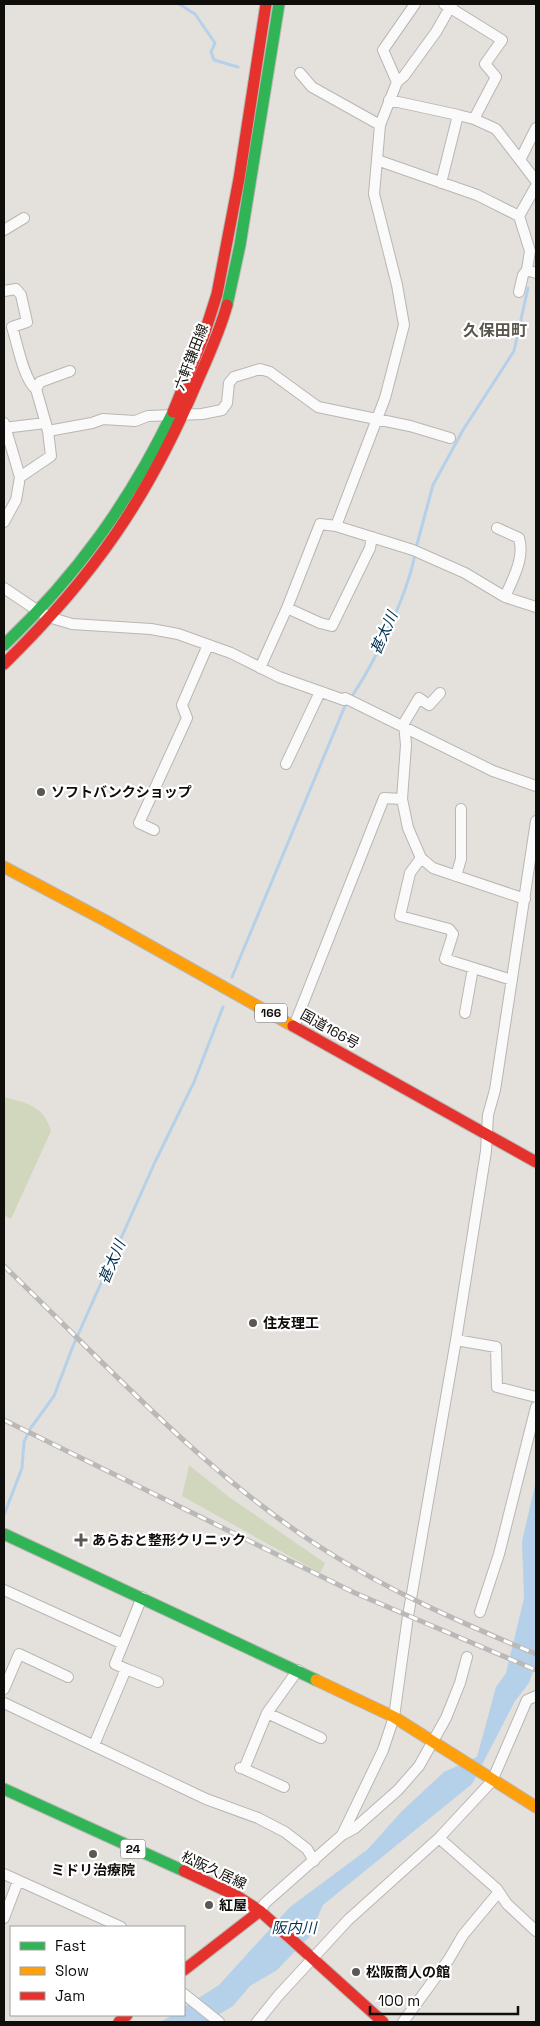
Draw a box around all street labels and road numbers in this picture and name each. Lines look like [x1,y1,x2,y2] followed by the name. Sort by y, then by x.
[170,321,212,393] street label: 六軒鎌田線
[255,1004,287,1022] road number: 166
[297,1005,363,1053] street label: 国道166号
[120,1840,146,1858] road number: 24
[178,1847,250,1893] street label: 松阪久居線

